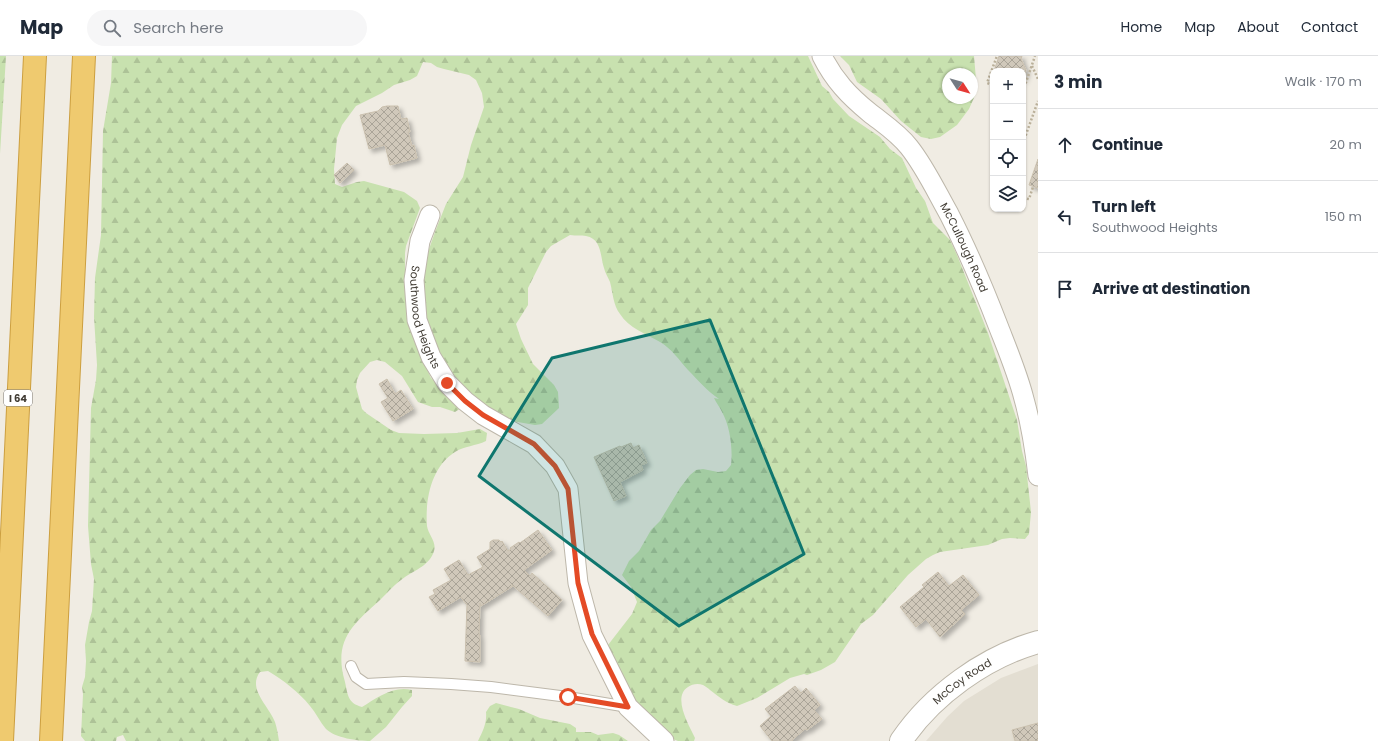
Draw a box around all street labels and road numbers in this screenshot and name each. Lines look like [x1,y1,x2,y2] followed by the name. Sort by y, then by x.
[936,200,992,295] street label: McCullough Road
[406,264,444,372] street label: Southwood Heights
[4,390,32,406] road number: I 64
[929,655,994,708] street label: McCoy Road

